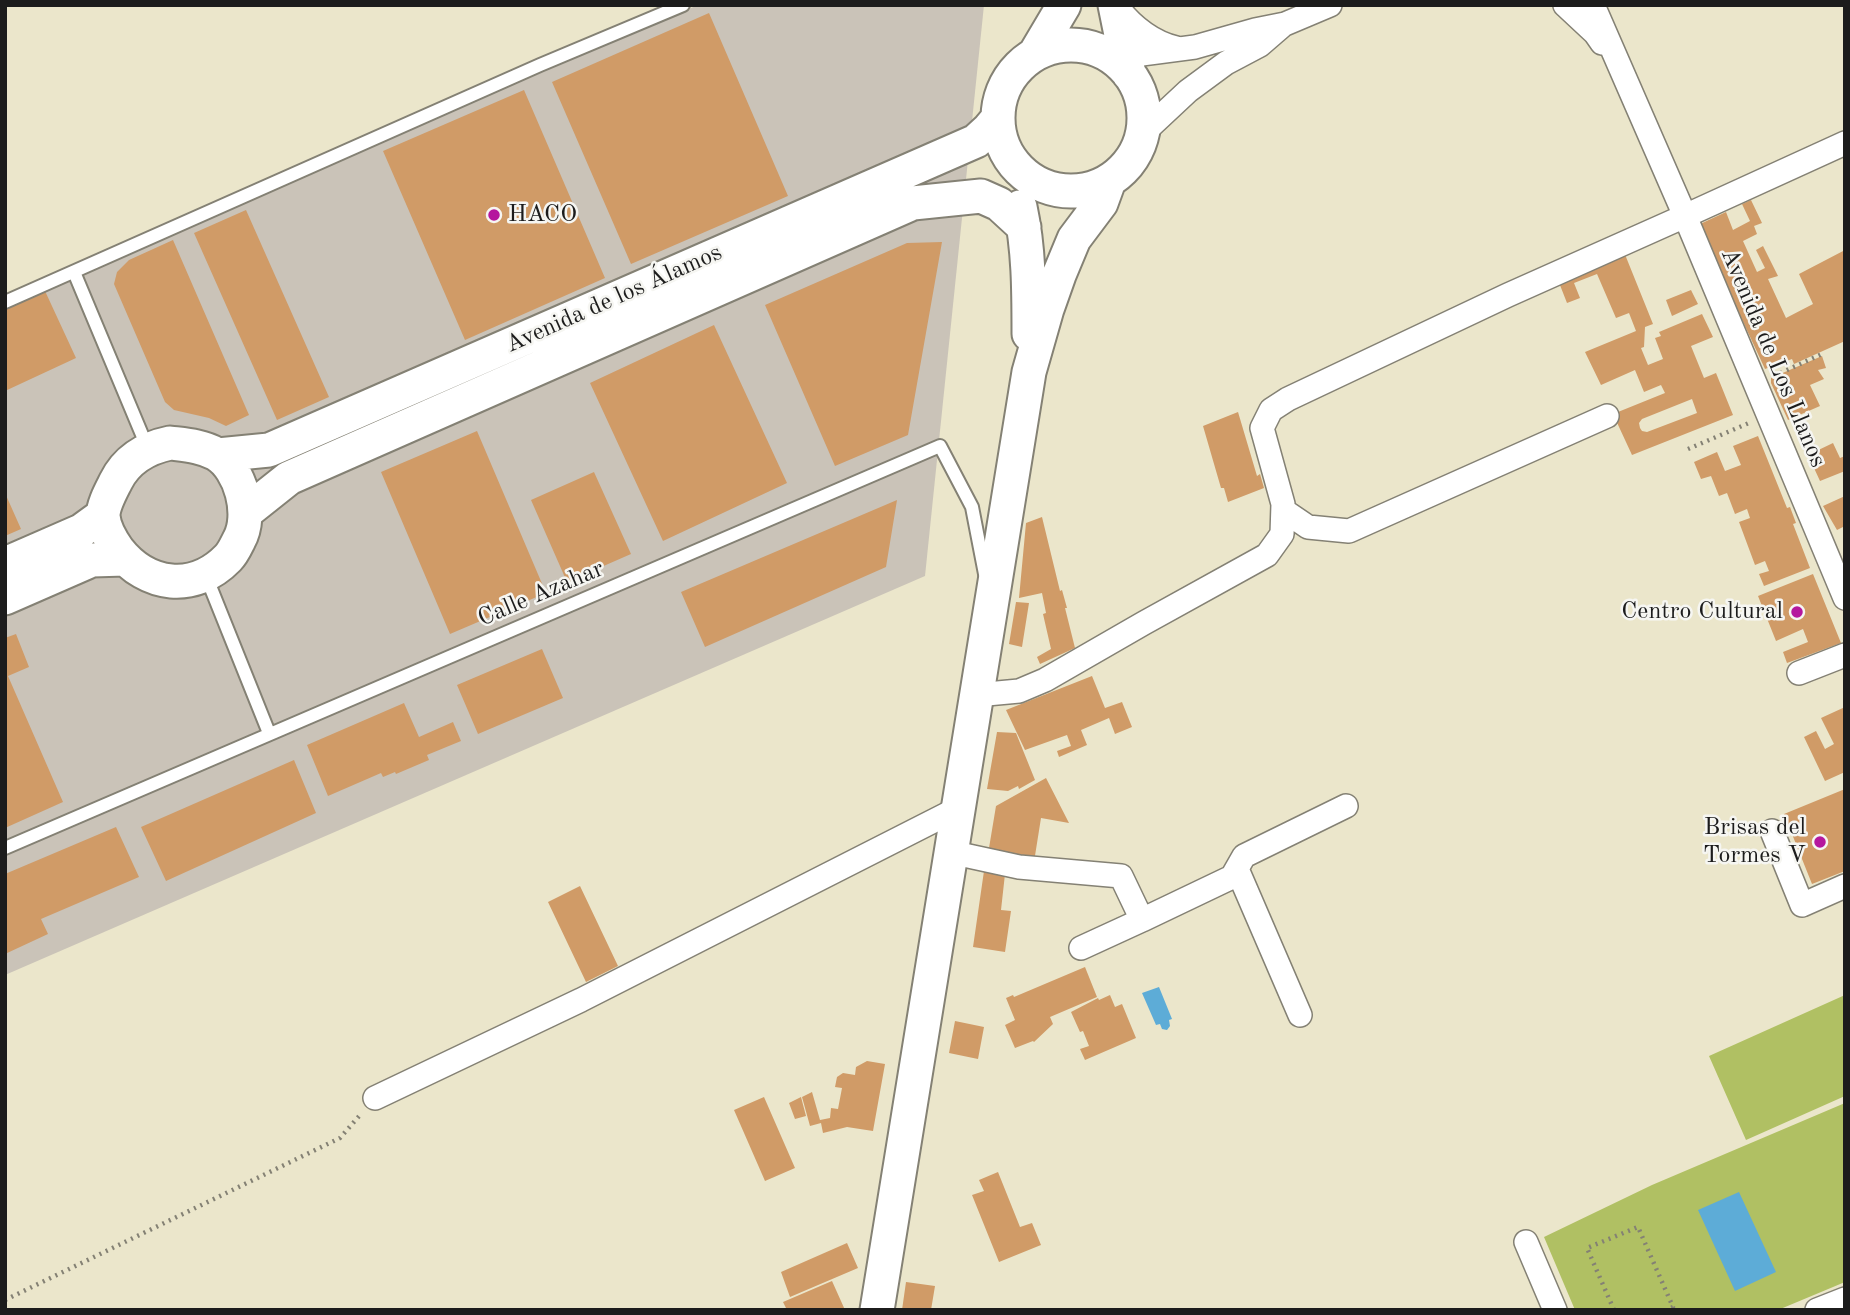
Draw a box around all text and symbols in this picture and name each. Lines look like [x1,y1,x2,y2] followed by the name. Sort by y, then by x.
[508,201,577,229] place label: HACO
[486,207,502,223] marker: HACO
[501,238,727,360] street label: Avenida de los Álamos
[1714,244,1832,472] street label: Avenida de Los Llanos
[474,555,608,633] street label: Calle Azahar
[1621,598,1783,626] place label: Centro Cultural
[1789,604,1805,620] marker: Centro Cultural
[1703,814,1806,870] place label: Brisas del Tormes V
[1812,834,1828,850] marker: Brisas del Tormes V

